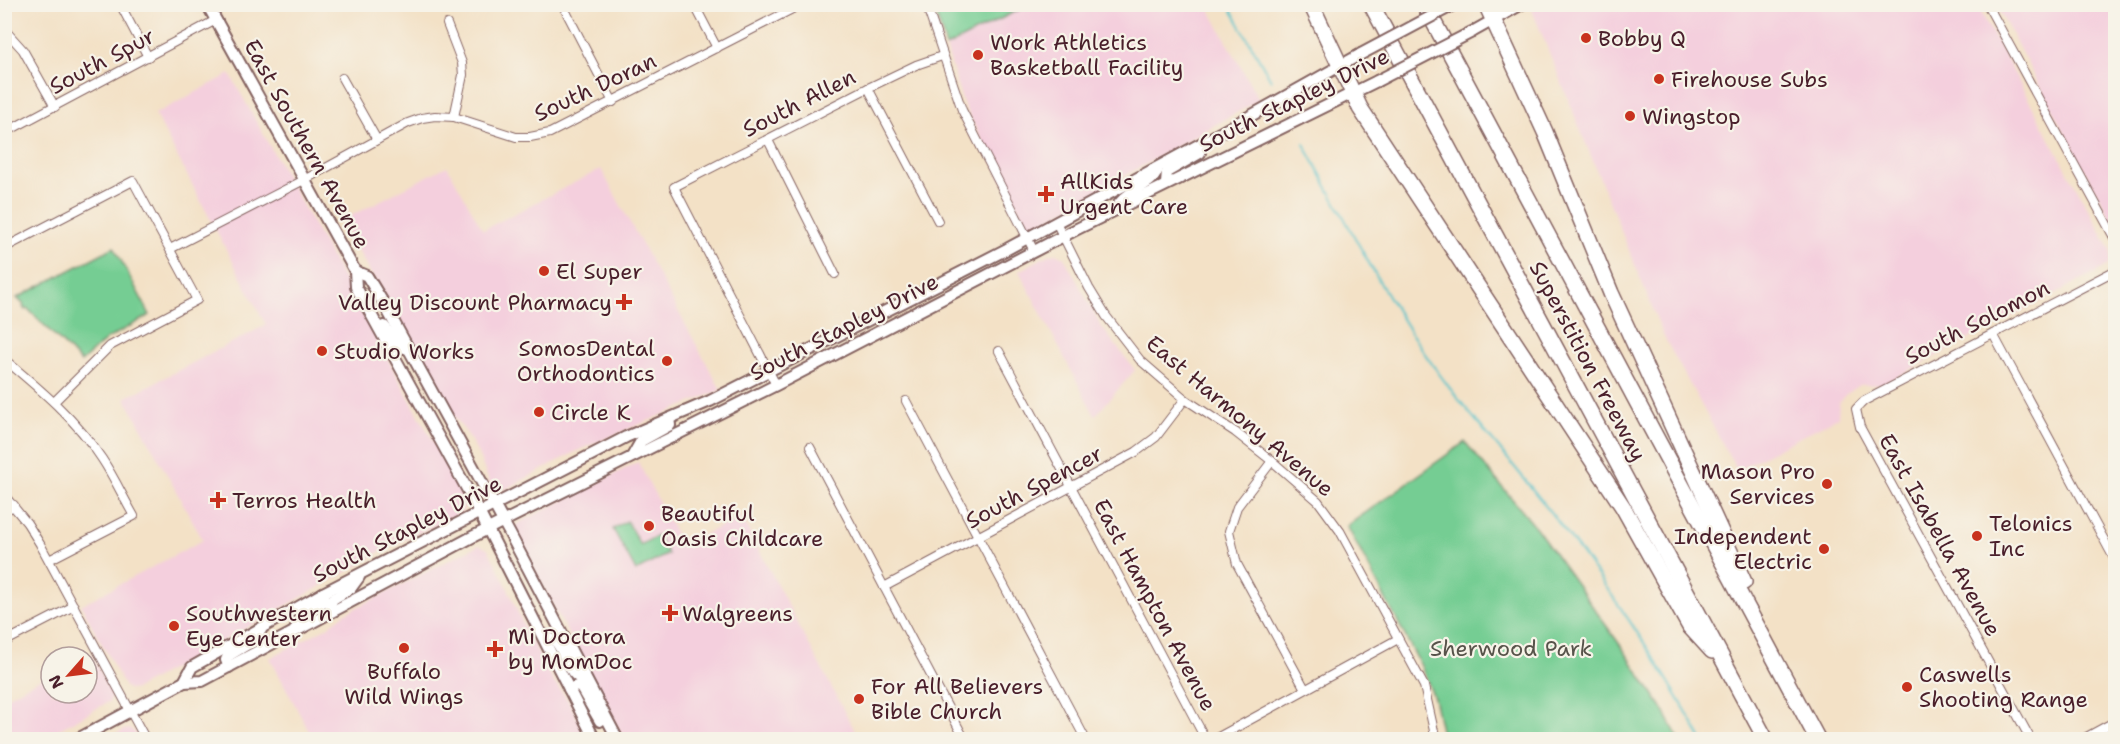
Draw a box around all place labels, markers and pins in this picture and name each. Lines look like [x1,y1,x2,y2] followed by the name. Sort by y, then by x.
[1598,24,1686,53] place label: Bobby Q
[990,28,1183,82] place label: Work Athletics Basketball Facility
[1579,31,1593,45] marker: Bobby Q
[971,48,985,62] marker: Work Athletics Basketball Facility
[1671,65,1828,94] place label: Firehouse Subs
[1652,72,1666,86] marker: Firehouse Subs
[1642,102,1741,131] place label: Wingstop
[1623,109,1637,123] marker: Wingstop
[1060,167,1188,221] place label: AllKids Urgent Care
[1037,185,1055,203] marker: AllKids Urgent Care
[556,257,643,286] place label: El Super
[537,264,551,278] marker: El Super
[338,288,612,317] place label: Valley Discount Pharmacy
[617,295,631,309] marker: Valley Discount Pharmacy
[517,334,655,388] place label: SomosDental Orthodontics
[334,337,475,366] place label: Studio Works
[315,344,329,358] marker: Studio Works
[660,354,674,368] marker: SomosDental Orthodontics
[551,398,631,427] place label: Circle K
[532,405,546,419] marker: Circle K
[1700,457,1815,511] place label: Mason Pro Services
[1820,477,1834,491] marker: Mason Pro Services
[232,486,377,515] place label: Terros Health
[209,491,227,509] marker: Terros Health
[661,499,823,553] place label: Beautiful Oasis Childcare
[1989,509,2073,563] place label: Telonics Inc
[642,519,656,533] marker: Beautiful Oasis Childcare
[1674,522,1812,576] place label: Independent Electric
[1970,529,1984,543] marker: Telonics Inc
[1817,542,1831,556] marker: Independent Electric
[186,599,332,653] place label: Southwestern Eye Center
[682,599,793,628] place label: Walgreens
[663,606,677,620] marker: Walgreens
[167,619,181,633] marker: Southwestern Eye Center
[508,622,633,676] place label: Mi Doctora by MomDoc
[486,640,504,658] marker: Mi Doctora by MomDoc
[397,641,411,655] marker: Buffalo Wild Wings
[344,657,464,711] place label: Buffalo Wild Wings
[1919,660,2088,714] place label: Caswells Shooting Range
[871,672,1043,726] place label: For All Believers Bible Church
[1900,680,1914,694] marker: Caswells Shooting Range
[852,692,866,706] marker: For All Believers Bible Church

